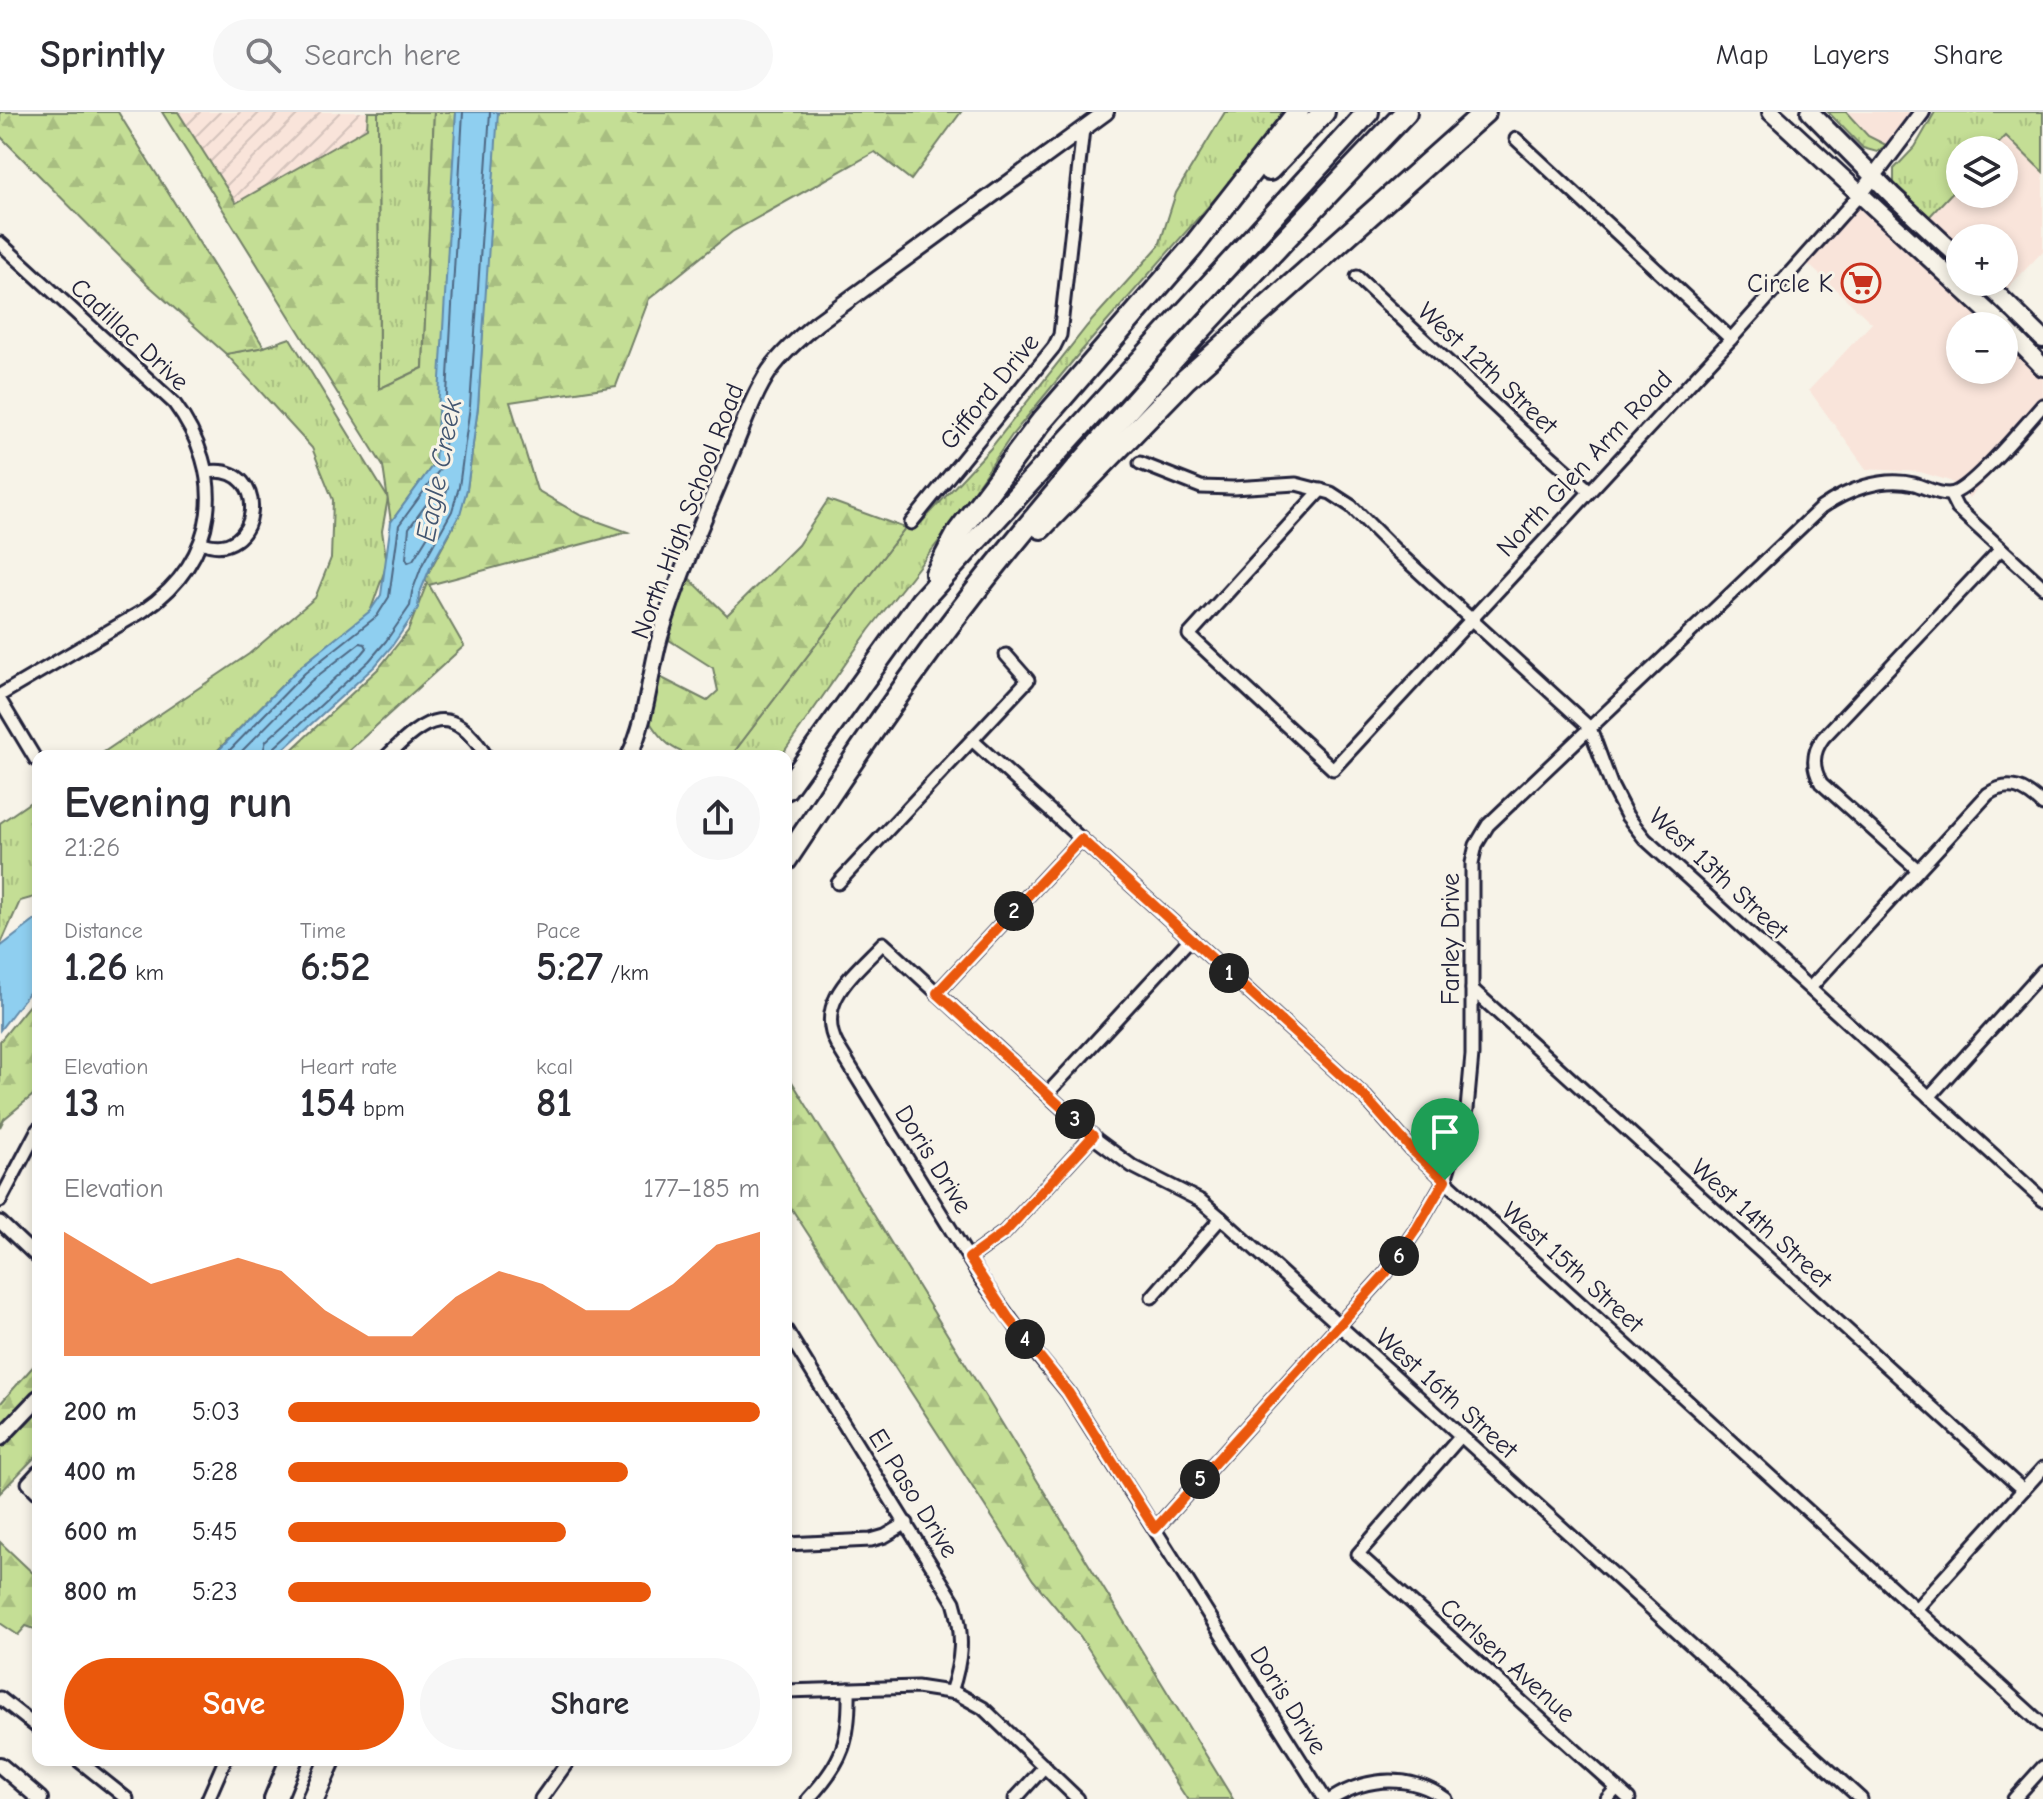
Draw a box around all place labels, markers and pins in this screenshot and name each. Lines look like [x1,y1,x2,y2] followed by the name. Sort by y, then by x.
[1840,262,1882,304] supermarket icon: Circle K
[1747,269,1833,299] place label: Circle K
[994,891,1034,931] pin: 2
[1209,953,1249,993] pin: 1
[1411,1098,1479,1180] pin
[1055,1099,1095,1139] pin: 3
[1379,1236,1419,1276] pin: 6
[1005,1319,1045,1359] pin: 4
[1180,1459,1220,1499] pin: 5

